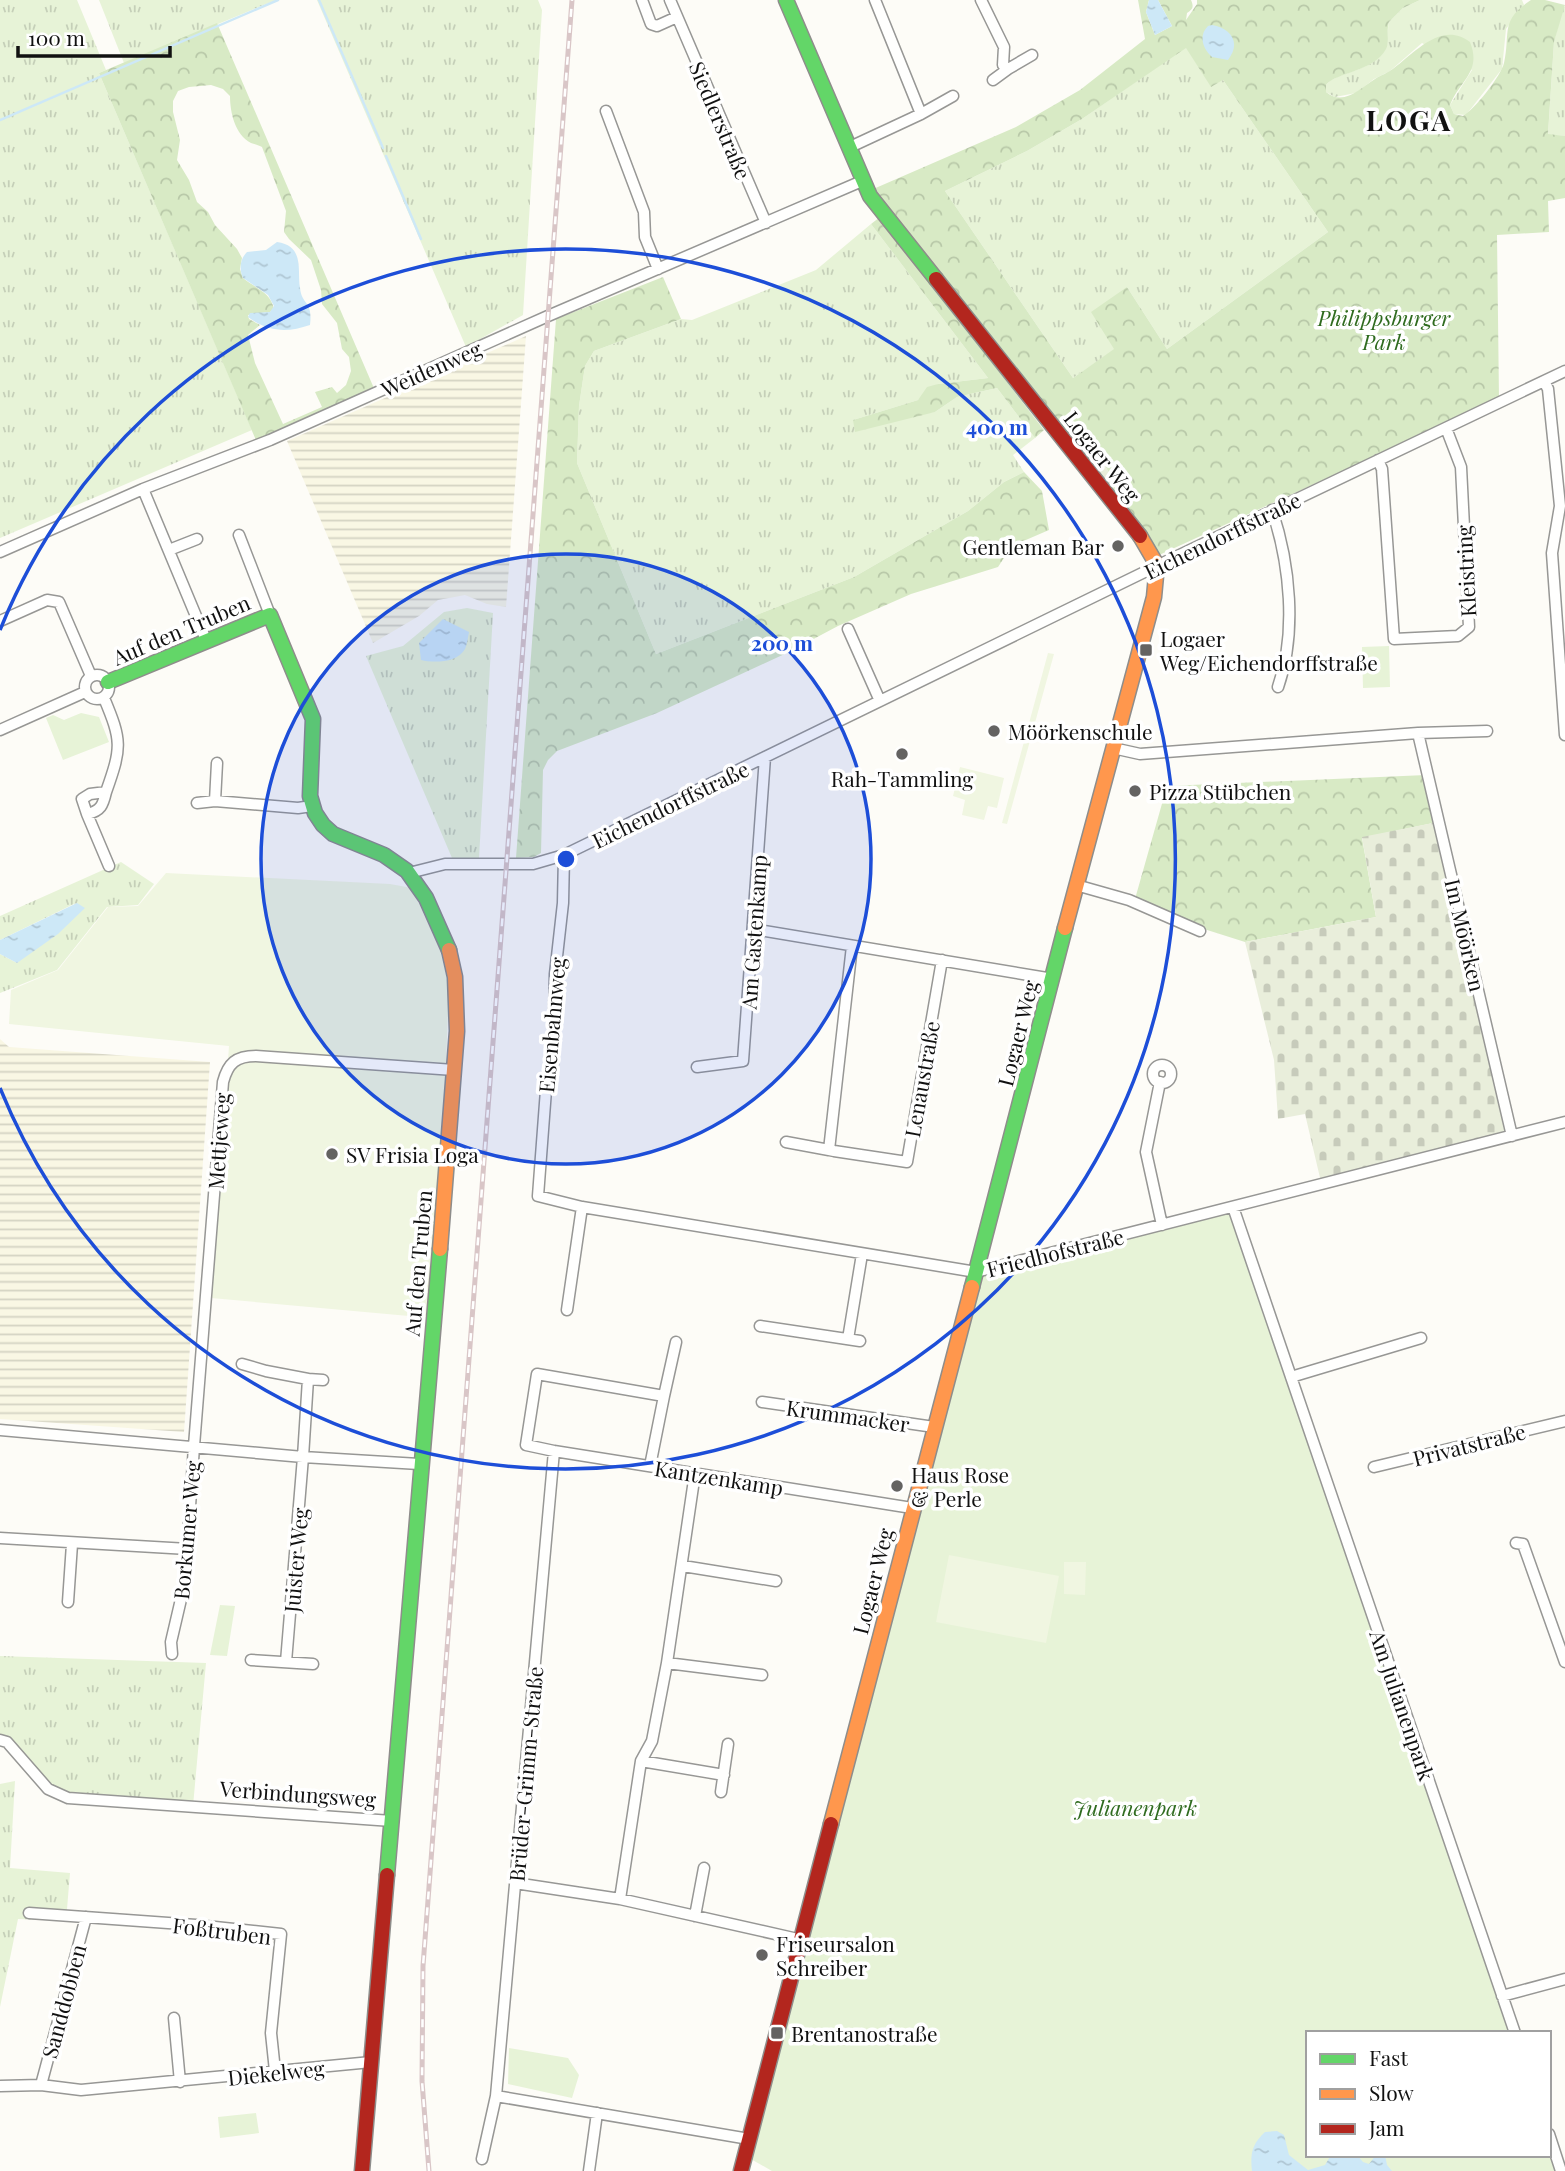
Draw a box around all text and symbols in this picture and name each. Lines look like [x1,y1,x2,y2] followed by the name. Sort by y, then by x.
[18,14,170,58] scale bar
[28,23,85,51] text: 100 m
[684,57,758,183] street label: Siedlerstraße
[1366,101,1452,138] district label: LOGA
[1317,303,1451,355] park label: Philippsburger Park
[375,333,486,403] street label: Weidenweg
[1059,405,1147,507] street label: Logaer Weg
[966,412,1028,440] text: 400 m
[1139,485,1305,585] street label: Eichendorffstraße
[1449,524,1481,618] street label: Kleistring
[962,532,1105,560] place label: Gentleman Bar
[1110,538,1126,554] marker: Gentleman Bar
[107,587,254,671] street label: Auf den Truben
[1159,624,1378,676] place label: Logaer Weg/Eichendorffstraße
[751,628,813,656] text: 200 m
[1138,642,1154,658] marker: Logaer Weg/Eichendorffstraße
[1008,717,1153,745] place label: Möörkenschule
[986,723,1002,739] marker: Möörkenschule
[894,746,910,762] marker: Rah-Tammling
[587,754,753,854] street label: Eichendorffstraße
[831,764,973,792] place label: Rah-Tammling
[1149,777,1292,805] place label: Pizza Stübchen
[1127,783,1143,799] marker: Pizza Stübchen
[554,847,578,871] centre of rings
[734,854,772,1011] street label: Am Gastenkamp
[1439,876,1493,995] street label: Im Möörken
[531,956,571,1094] street label: Eisenbahnweg
[990,977,1044,1089] street label: Logaer Weg
[897,1019,945,1139] street label: Lenaustraße
[201,1092,235,1190] street label: Mettjeweg
[346,1140,479,1168] place label: SV Frisia Loga
[324,1146,340,1162] marker: SV Frisia Loga
[397,1188,437,1338] street label: Auf den Truben
[983,1221,1127,1283] street label: Friedhofstraße
[785,1392,912,1438] street label: Krummacker
[1410,1416,1528,1472] street label: Privatstraße
[653,1453,785,1501] street label: Kantzenkamp
[166,1459,206,1601] street label: Borkumer Weg
[911,1460,1009,1512] place label: Haus Rose & Perle
[889,1478,905,1494] marker: Haus Rose & Perle
[276,1506,314,1615] street label: Juister Weg
[845,1525,899,1637] street label: Logaer Weg
[1364,1625,1442,1784] street label: Am Julianenpark
[502,1665,548,1883] street label: Brüder-Grimm-Straße
[218,1773,377,1812] street label: Verbindungsweg
[1073,1793,1197,1821] park label: Julianenpark
[171,1910,273,1950] street label: Foßtruben
[776,1929,895,1981] place label: Friseursalon Schreiber
[34,1940,92,2061] street label: Sanddobben
[754,1947,770,1963] marker: Friseursalon Schreiber
[791,2019,938,2047] place label: Brentanostraße
[769,2025,785,2041] marker: Brentanostraße
[1306,2031,1551,2157] legend
[1369,2043,1408,2071] text: Fast
[226,2053,326,2091] street label: Diekelweg
[1369,2078,1414,2106] text: Slow
[1368,2113,1405,2141] text: Jam

